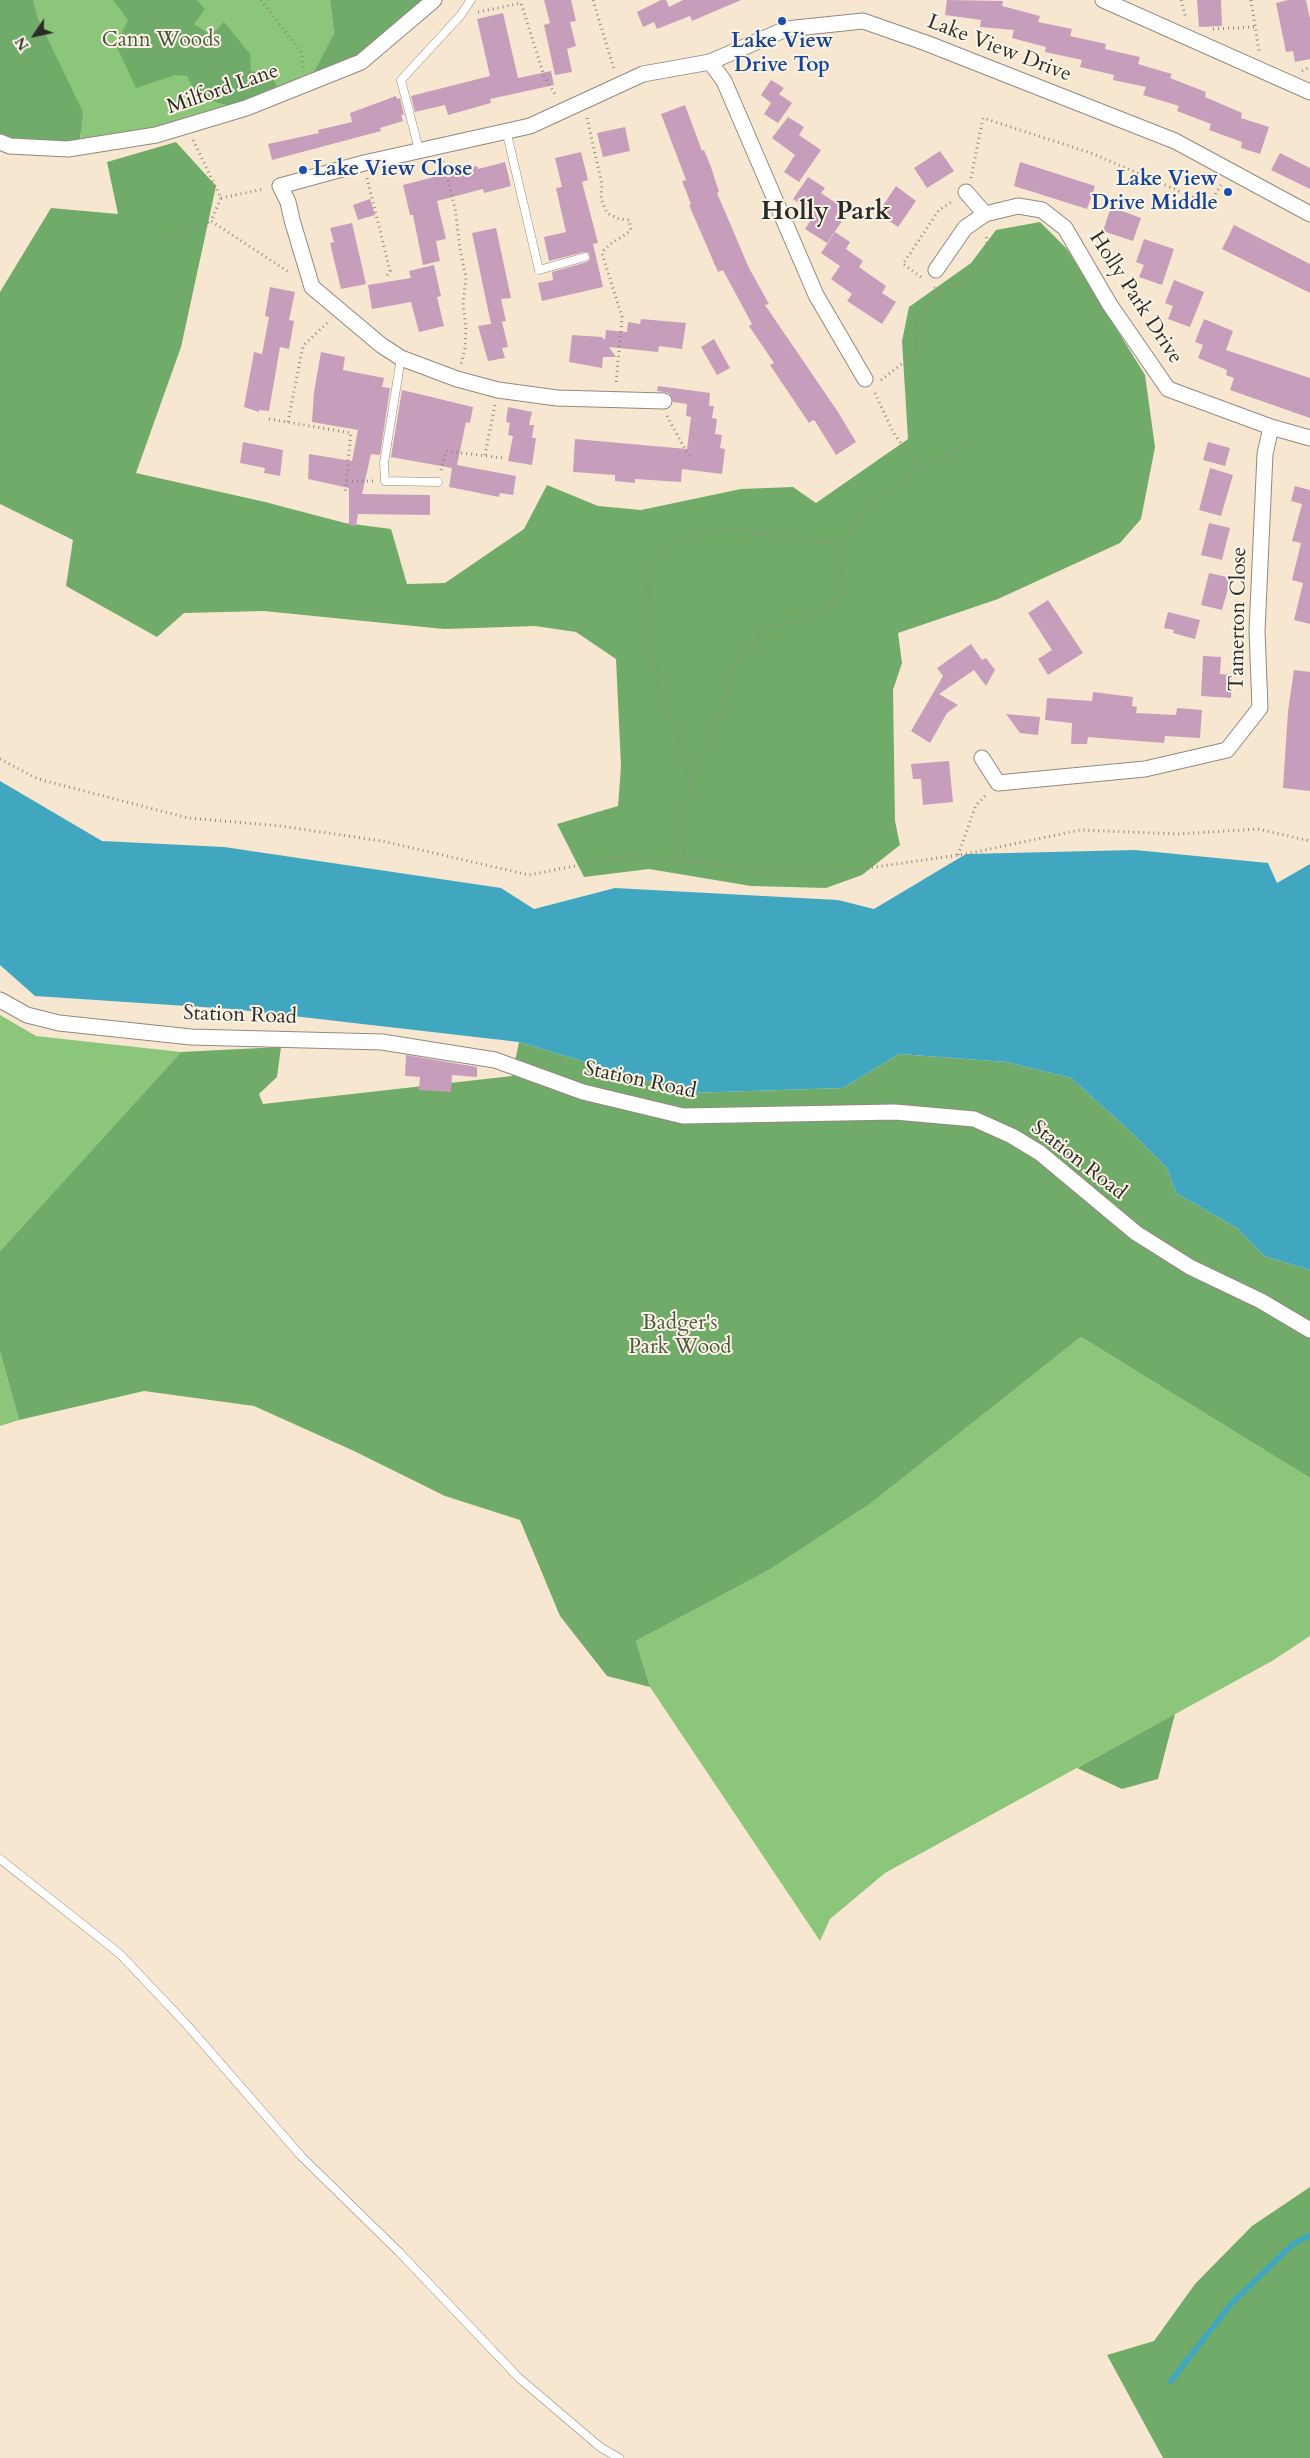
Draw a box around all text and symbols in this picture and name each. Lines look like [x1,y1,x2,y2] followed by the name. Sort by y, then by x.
[10,10,60,60] north arrow
[923,10,1075,88] street label: Lake View Drive
[776,15,788,27] marker: Lake View Drive Top
[102,28,220,54] park label: Cann Woods
[731,29,833,79] place label: Lake View Drive Top
[11,33,33,54] text: N
[164,59,282,121] street label: Milford Lane
[313,157,473,183] place label: Lake View Close
[297,164,309,176] marker: Lake View Close
[1091,167,1218,217] place label: Lake View Drive Middle
[1222,186,1234,198] marker: Lake View Drive Middle
[761,197,891,229] district label: Holly Park
[1083,227,1187,369] street label: Holly Park Drive
[1225,547,1253,691] street label: Tamerton Close
[183,1001,297,1031] street label: Station Road
[582,1057,698,1105] street label: Station Road
[1025,1116,1131,1206] street label: Station Road
[628,1311,732,1361] park label: Badger's Park Wood

